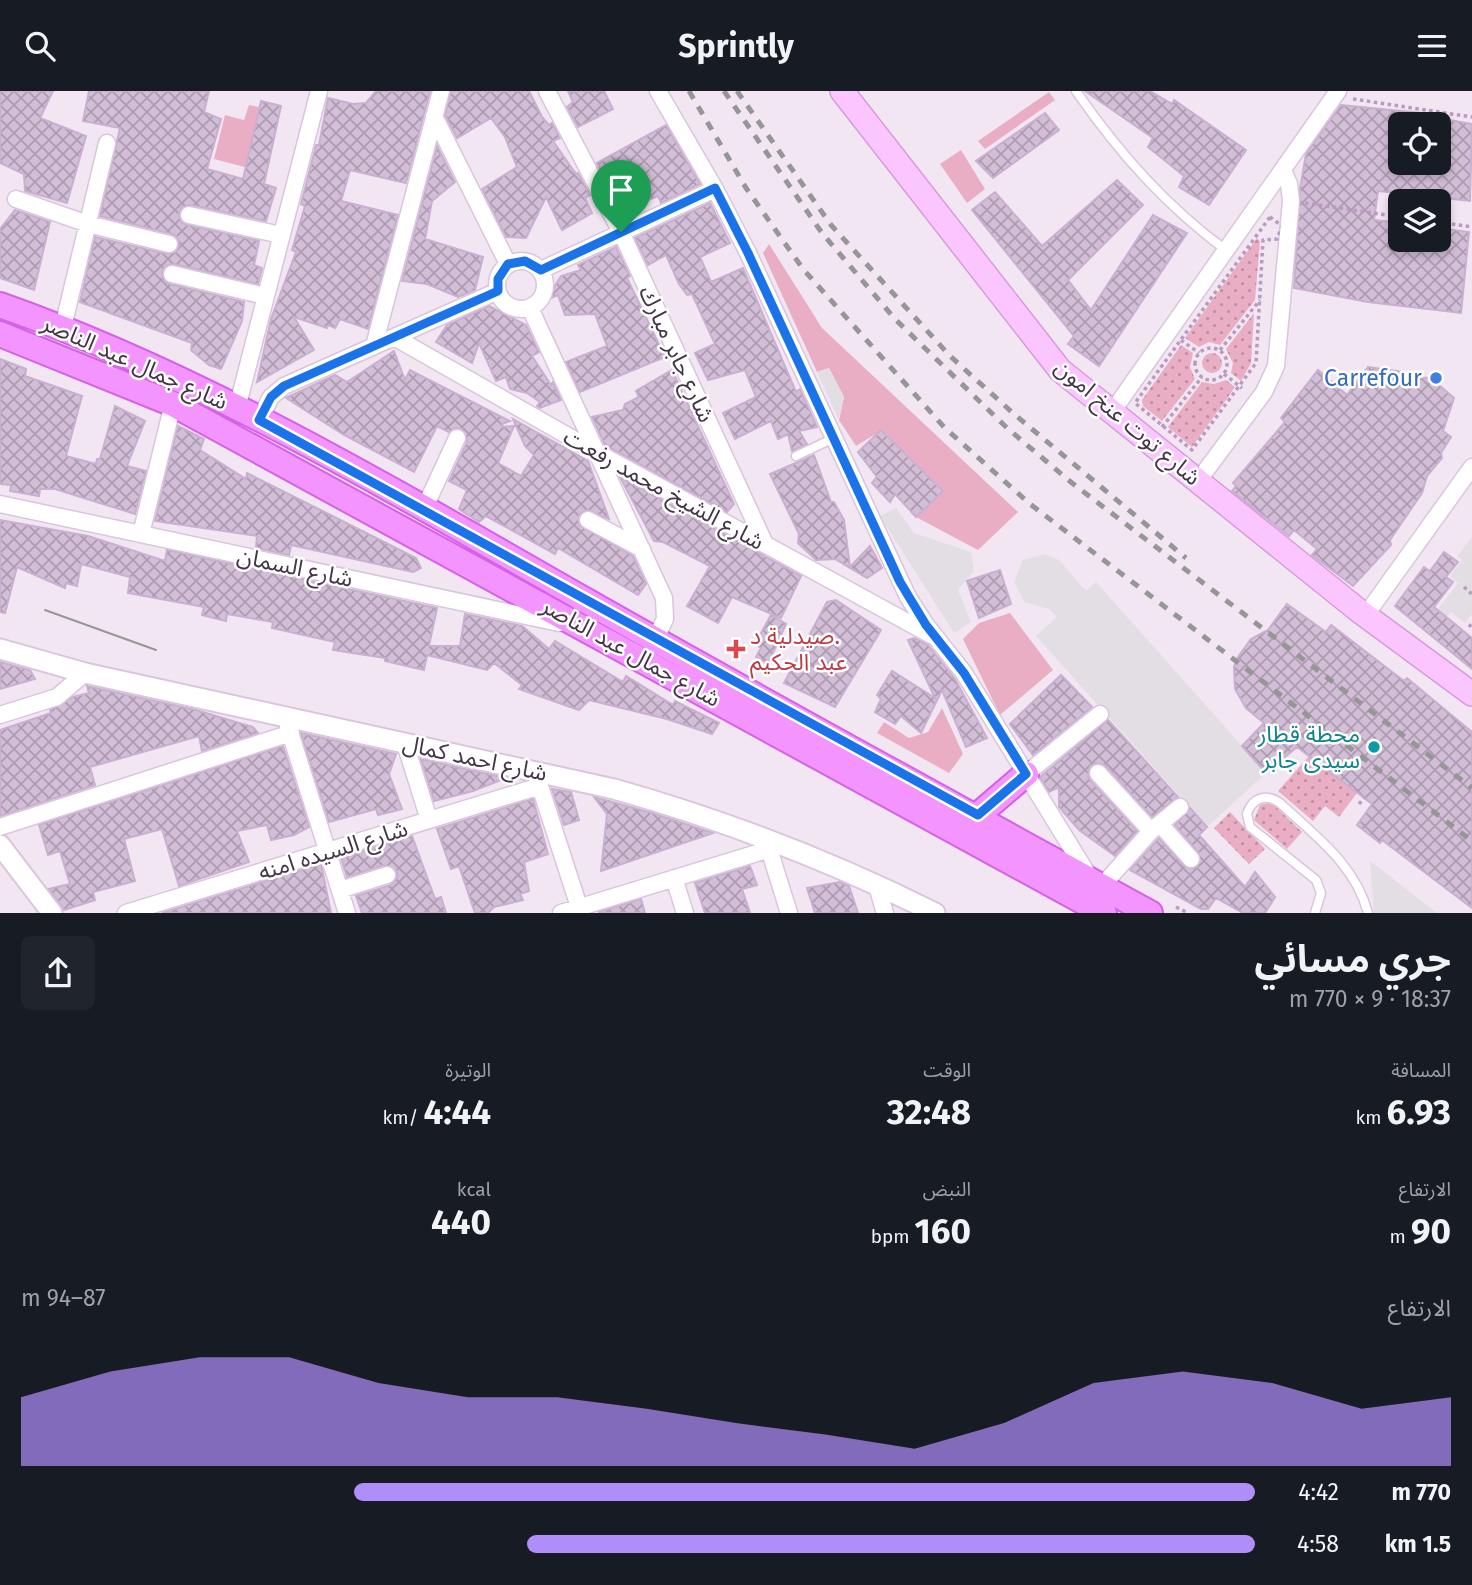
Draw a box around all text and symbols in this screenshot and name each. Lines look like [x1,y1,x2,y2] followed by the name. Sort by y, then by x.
[21,27,59,65] icon: search
[678,27,794,65] text: Sprintly
[1413,27,1451,65] icon: menu
[1388,112,1451,252] map controls
[1388,112,1451,175] button: locate
[591,160,651,232] pin
[602,171,640,209] icon: arrive
[1388,189,1451,252] button: layers
[630,281,721,428] street label: شارع جابر مبارك
[36,308,232,418] street label: شارع جمال عبد الناصر
[1047,353,1207,494] street label: شارع توت عنخ امون
[1324,364,1422,392] place label: Carrefour
[1428,370,1444,386] marker: Carrefour
[557,422,769,558] street label: شارع الشيخ محمد رفعت
[234,541,355,596] street label: شارع السمان
[534,591,725,715] street label: شارع جمال عبد الناصر
[750,622,847,679] place label: صيدلية د. عبد الحكيم
[728,641,744,657] marker: صيدلية د. عبد الحكيم
[1257,720,1360,774] place label: محطة قطار سيدى جابر
[400,729,550,790] street label: شارع احمد كمال
[1366,739,1382,755] marker: محطة قطار سيدى جابر
[255,814,412,889] street label: شارع السيده امنه
[21,936,95,1010] button: share
[1254,936,1451,982] text: جري مسائي
[1289,985,1451,1013] text: 18:37 · 9 × 770 m
[445,1059,491,1082] text: الوتيرة
[923,1059,971,1082] text: الوقت
[1391,1059,1451,1082] text: المسافة
[423,1091,491,1133] text: 4:44
[887,1091,971,1133] text: 32:48
[1387,1091,1451,1133] text: 6.93
[383,1106,423,1129] text: /km
[1355,1106,1387,1129] text: km
[457,1178,491,1201] text: kcal
[923,1178,971,1201] text: النبض
[1399,1178,1451,1201] text: الارتفاع
[431,1201,491,1243] text: 440
[915,1210,971,1252] text: 160
[1411,1210,1451,1252] text: 90
[871,1225,915,1248] text: bpm
[1390,1225,1411,1248] text: m
[21,1284,105,1312] text: 87–94 m
[1388,1294,1451,1322] text: الارتفاع
[1298,1478,1339,1506] text: 4:42
[1391,1478,1451,1506] text: 770 m
[1297,1530,1339,1558] text: 4:58
[1385,1530,1451,1558] text: 1.5 km

